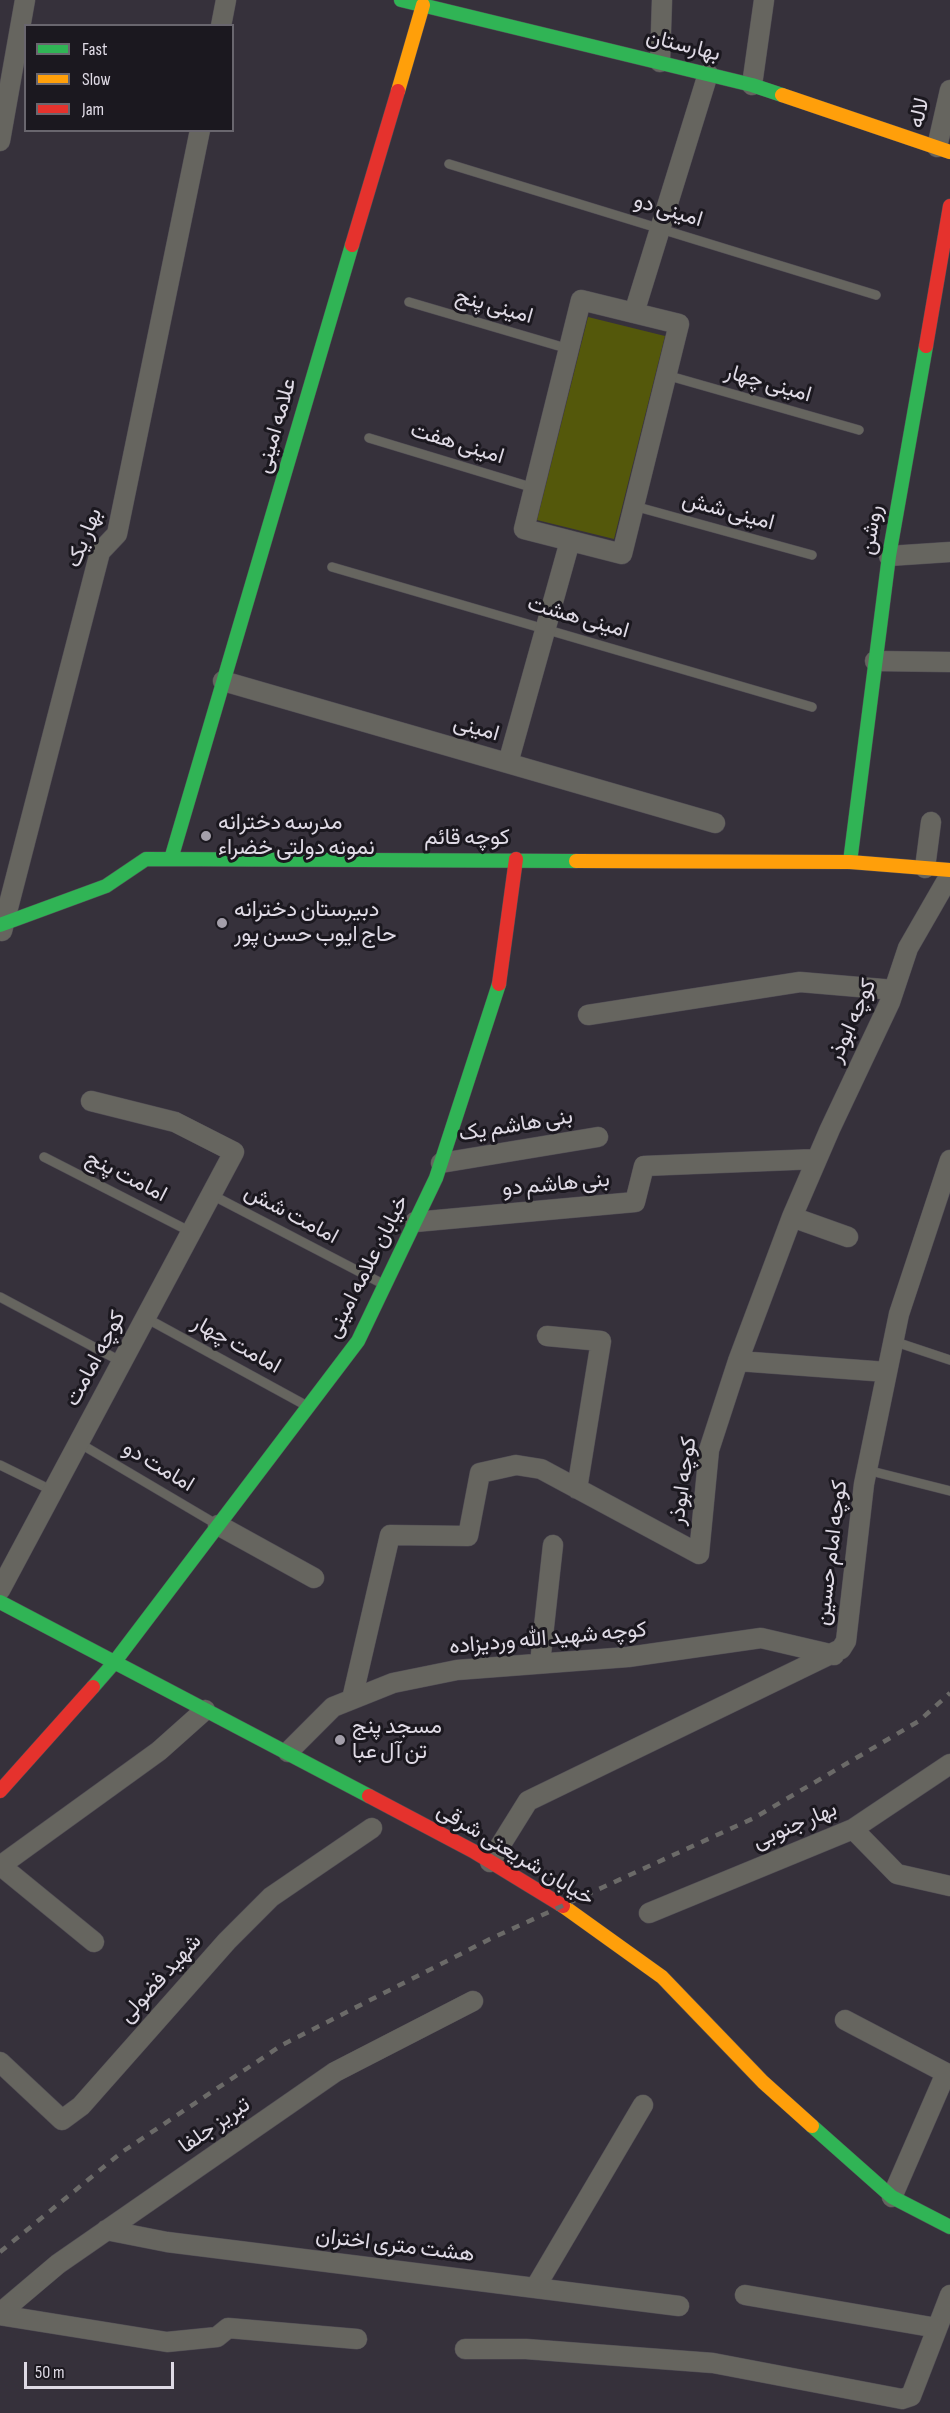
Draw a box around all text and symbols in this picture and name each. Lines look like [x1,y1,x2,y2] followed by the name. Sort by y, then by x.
[24,24,234,132] legend
[643,24,723,68] street label: بهارستان
[82,39,107,60] text: Fast
[82,69,111,90] text: Slow
[904,95,936,131] street label: لاله
[82,99,104,120] text: Jam
[631,188,705,234] street label: امینی دو
[452,283,536,331] street label: امینی پنج
[722,359,814,409] street label: امینی چهار
[251,375,303,477] street label: علامه امینی
[407,417,507,471] street label: امینی هفت
[679,487,777,537] street label: امینی شش
[855,503,889,557] street label: روشن
[61,504,109,572] street label: بهار یک
[524,591,632,645] street label: امینی هشت
[450,710,502,748] street label: امینی
[218,810,375,861] place label: مدرسه دخترانه نمونه دولتی خضراء
[424,825,510,851] street label: کوچه قائم
[199,829,213,843] marker: مدرسه دخترانه نمونه دولتی خضراء
[234,897,396,948] place label: دبیرستان دخترانه حاج ایوب حسن پور
[215,916,229,930] marker: دبیرستان دخترانه حاج ایوب حسن پور
[823,975,883,1067] street label: کوچه ابوذر
[457,1104,575,1148] street label: بنی هاشم یک
[81,1145,171,1209] street label: امامت پنج
[501,1167,611,1203] street label: بنی هاشم دو
[239,1179,343,1251] street label: امامت شش
[321,1191,415,1343] street label: خیابان علامه امینی
[60,1307,132,1411] street label: کوچه امامت
[187,1310,285,1380] street label: امامت چهار
[118,1435,198,1499] street label: امامت دو
[665,1435,703,1527] street label: کوچه ابوذر
[810,1479,854,1627] street label: کوچه امام حسین
[448,1617,648,1661] street label: کوچه شهید الله وردیزاده
[352,1714,442,1766] place label: مسجد پنج تن آل عبا
[333,1733,347,1747] marker: مسجد پنج تن آل عبا
[749,1796,841,1856] street label: بهار جنوبی
[432,1798,598,1912] street label: خیابان شریعتی شرقی
[114,1929,208,2029] street label: شهید فضولی
[174,2092,256,2160] street label: تبریز جلفا
[314,2223,476,2269] street label: هشت متری اختران
[27,2350,177,2388] scale bar
[35,2362,65,2383] text: 50 m

